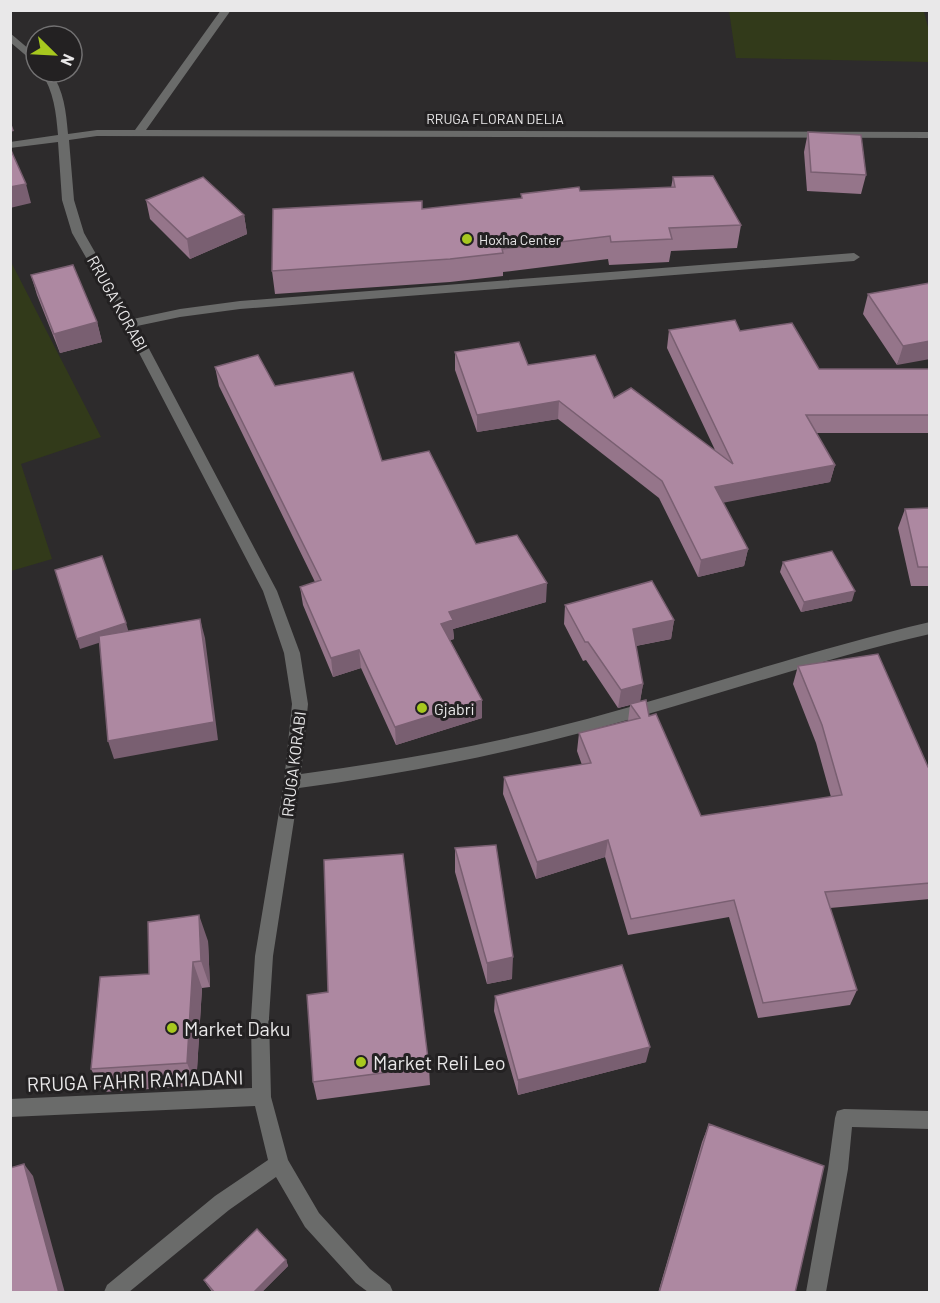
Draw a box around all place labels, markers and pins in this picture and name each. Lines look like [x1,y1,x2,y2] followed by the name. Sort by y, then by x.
[479,231,561,248] place label: Hoxha Center
[460,232,474,246] marker: Hoxha Center
[434,699,475,718] place label: Gjabri
[415,701,429,715] marker: Gjabri
[184,1016,290,1040] place label: Market Daku
[165,1021,179,1035] marker: Market Daku
[373,1050,506,1074] place label: Market Reli Leo
[354,1055,368,1069] marker: Market Reli Leo

